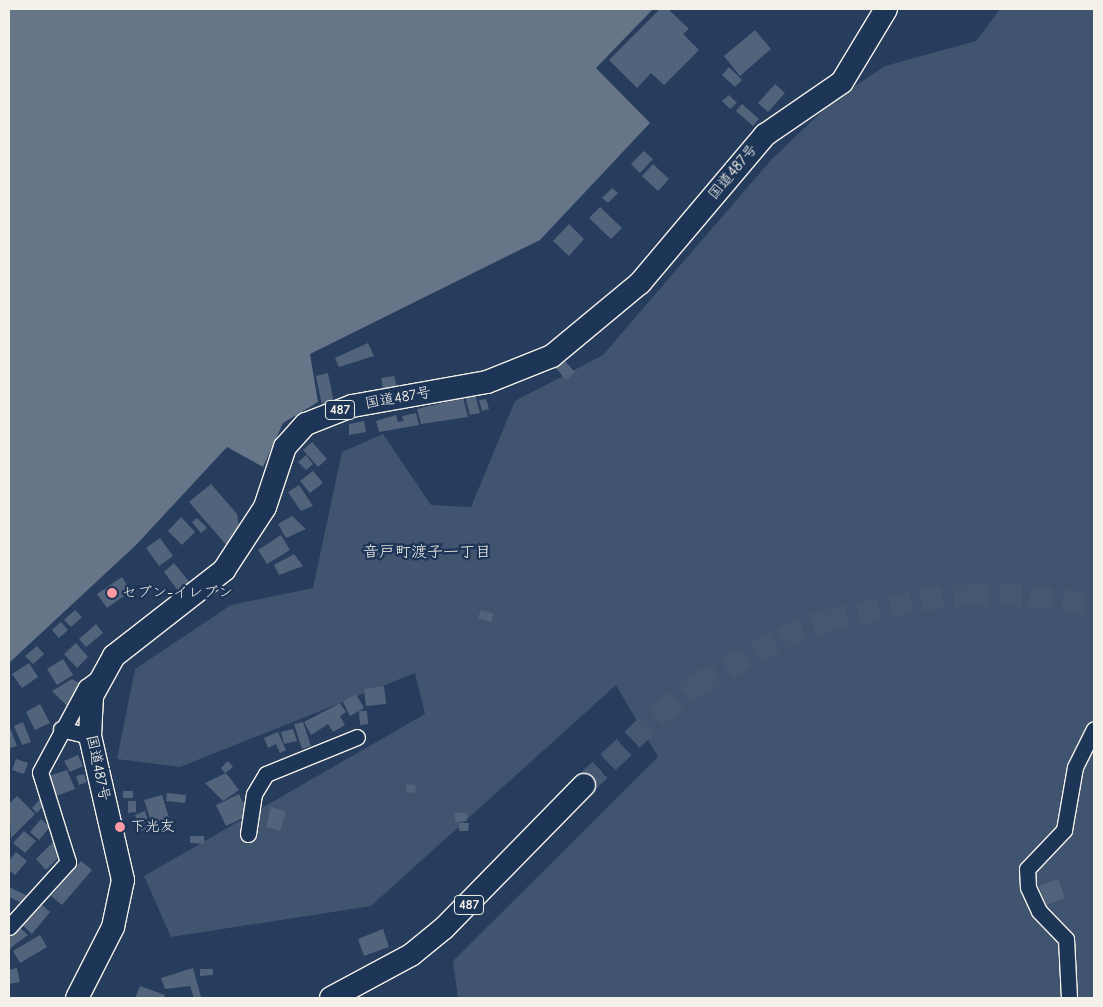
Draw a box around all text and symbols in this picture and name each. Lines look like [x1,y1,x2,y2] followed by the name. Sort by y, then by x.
[705,141,761,203] street label: 国道487号
[363,383,433,413] street label: 国道487号
[324,398,356,422] road number: 487
[363,542,491,562] district label: 音戸町渡子一丁目
[122,584,233,602] place label: セブン-イレブン
[106,587,118,599] marker: セブン-イレブン
[82,733,114,803] street label: 国道487号
[130,818,175,836] place label: 下光友
[114,821,126,833] marker: 下光友
[453,894,485,916] road number: 487

